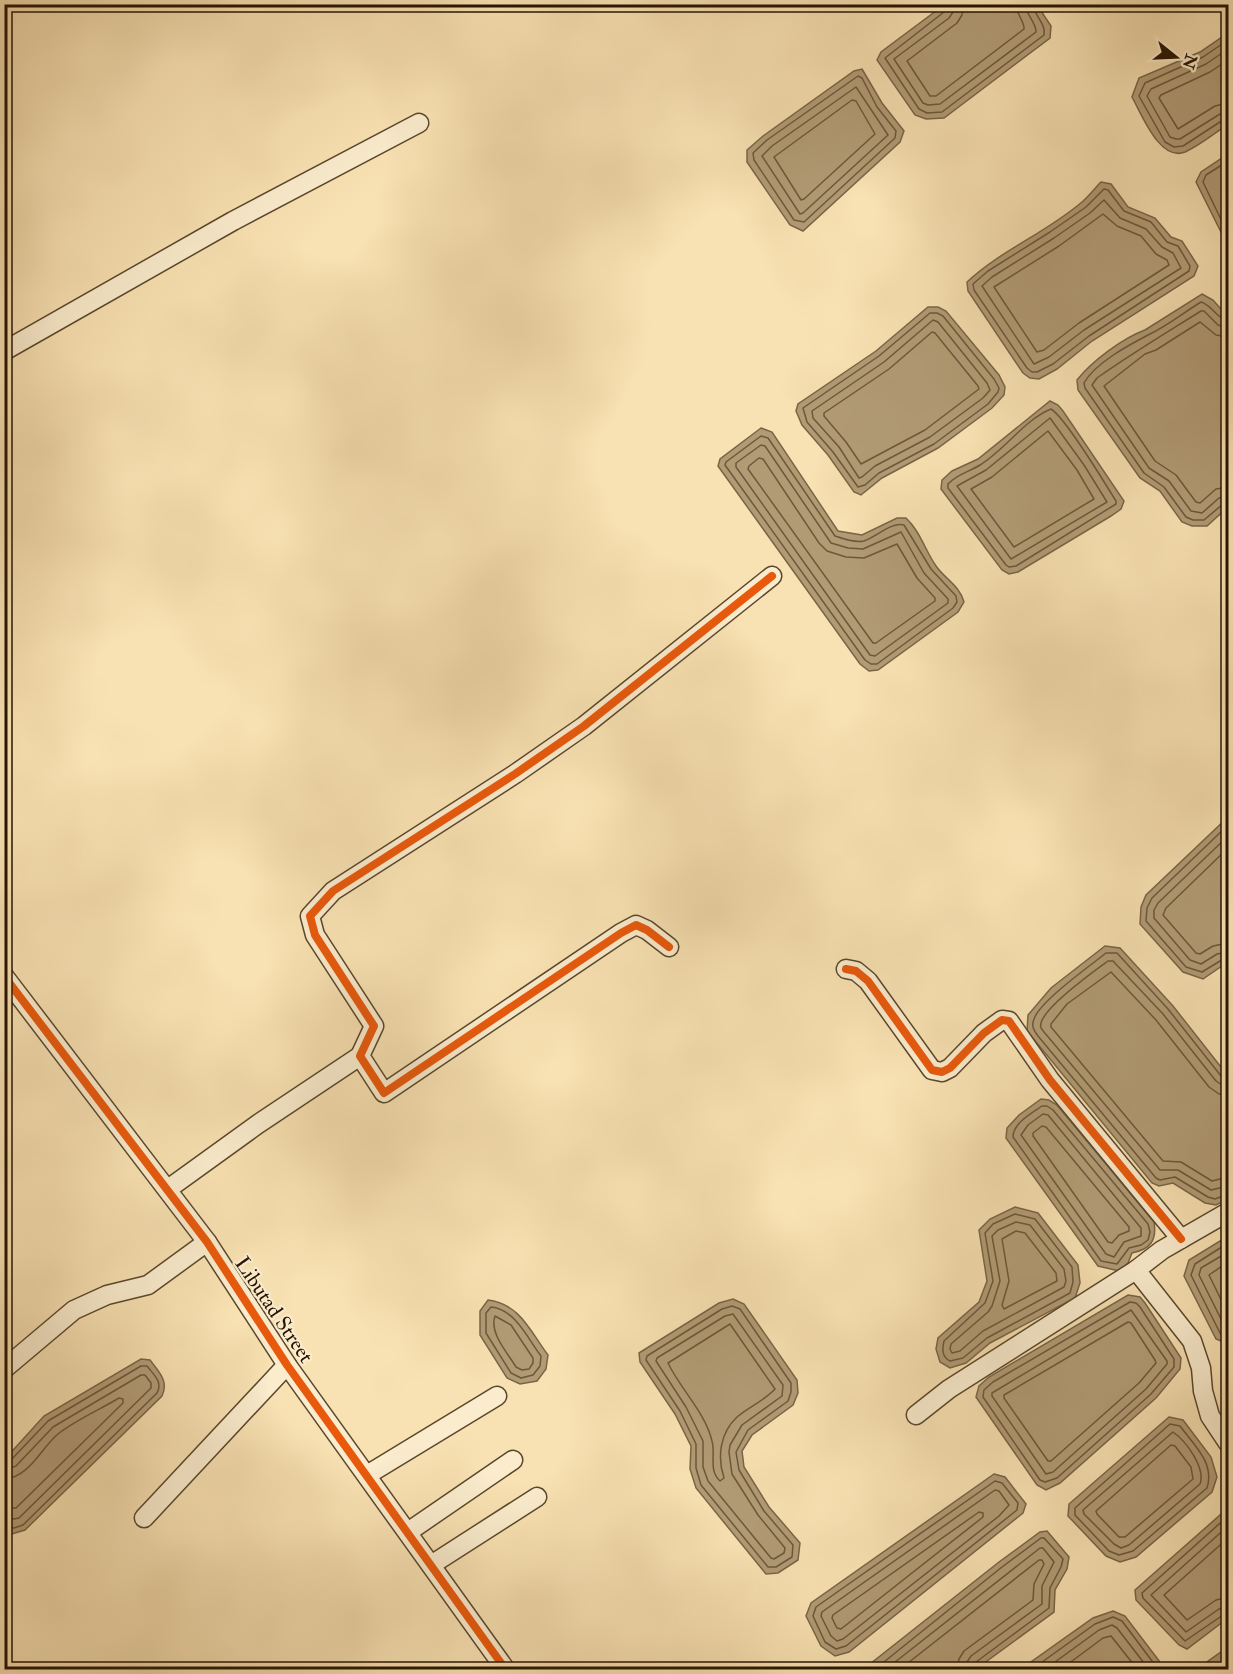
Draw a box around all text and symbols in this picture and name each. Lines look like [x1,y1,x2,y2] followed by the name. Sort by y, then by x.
[1146,27,1206,87] north arrow
[1177,50,1201,72] text: N
[229,1252,320,1369] street label: Libutad Street

